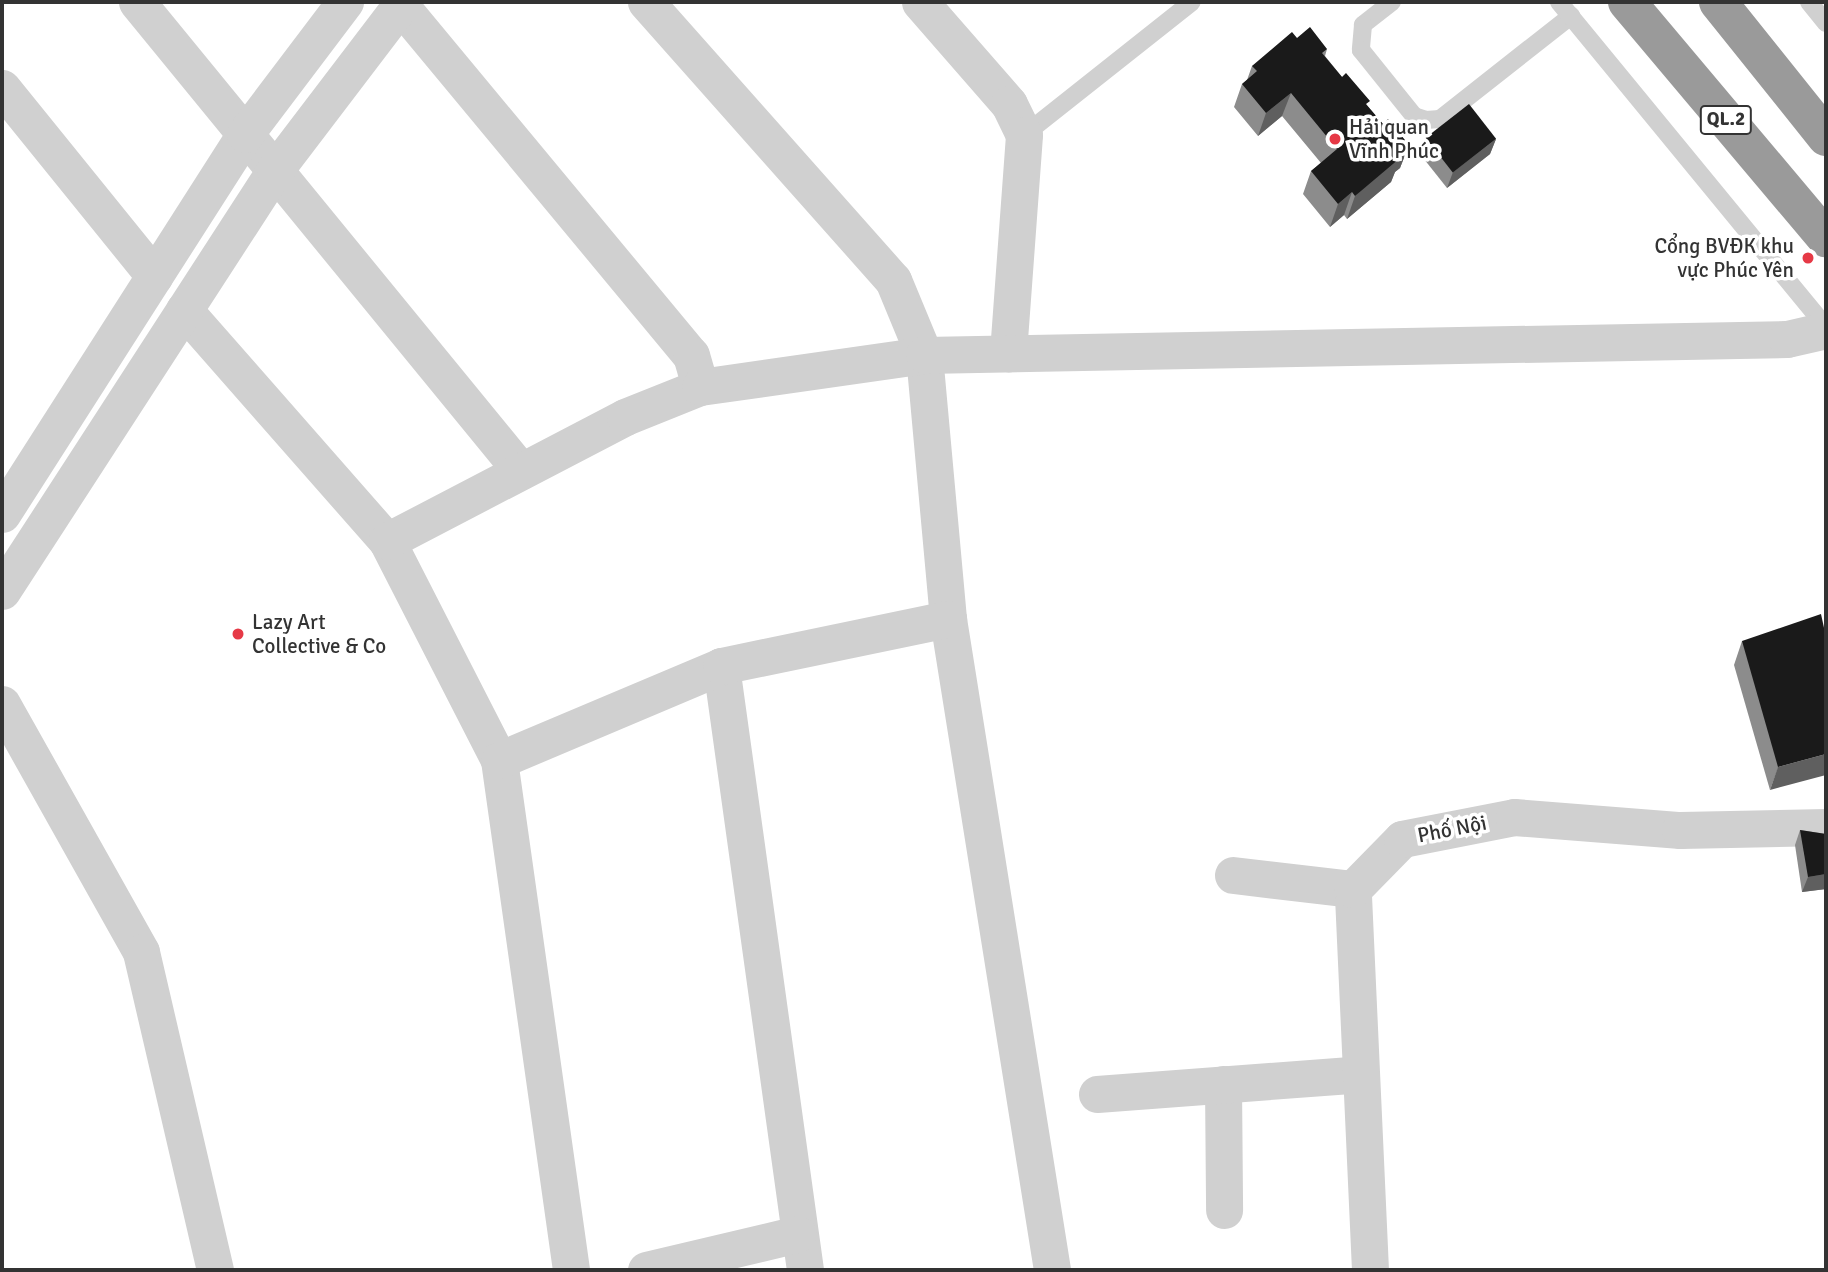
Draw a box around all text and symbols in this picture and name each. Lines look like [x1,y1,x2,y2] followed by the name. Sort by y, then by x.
[1700,104,1752,136] road number: QL.2
[1349,114,1439,164] place label: Hải quan Vĩnh Phúc
[1327,131,1343,147] marker: Hải quan Vĩnh Phúc
[1654,233,1794,283] place label: Cổng BVĐK khu vực Phúc Yên
[1800,250,1816,266] marker: Cổng BVĐK khu vực Phúc Yên
[252,609,386,659] place label: Lazy Art Collective & Co
[230,626,246,642] marker: Lazy Art Collective & Co
[1415,810,1489,848] street label: Phố Nội

